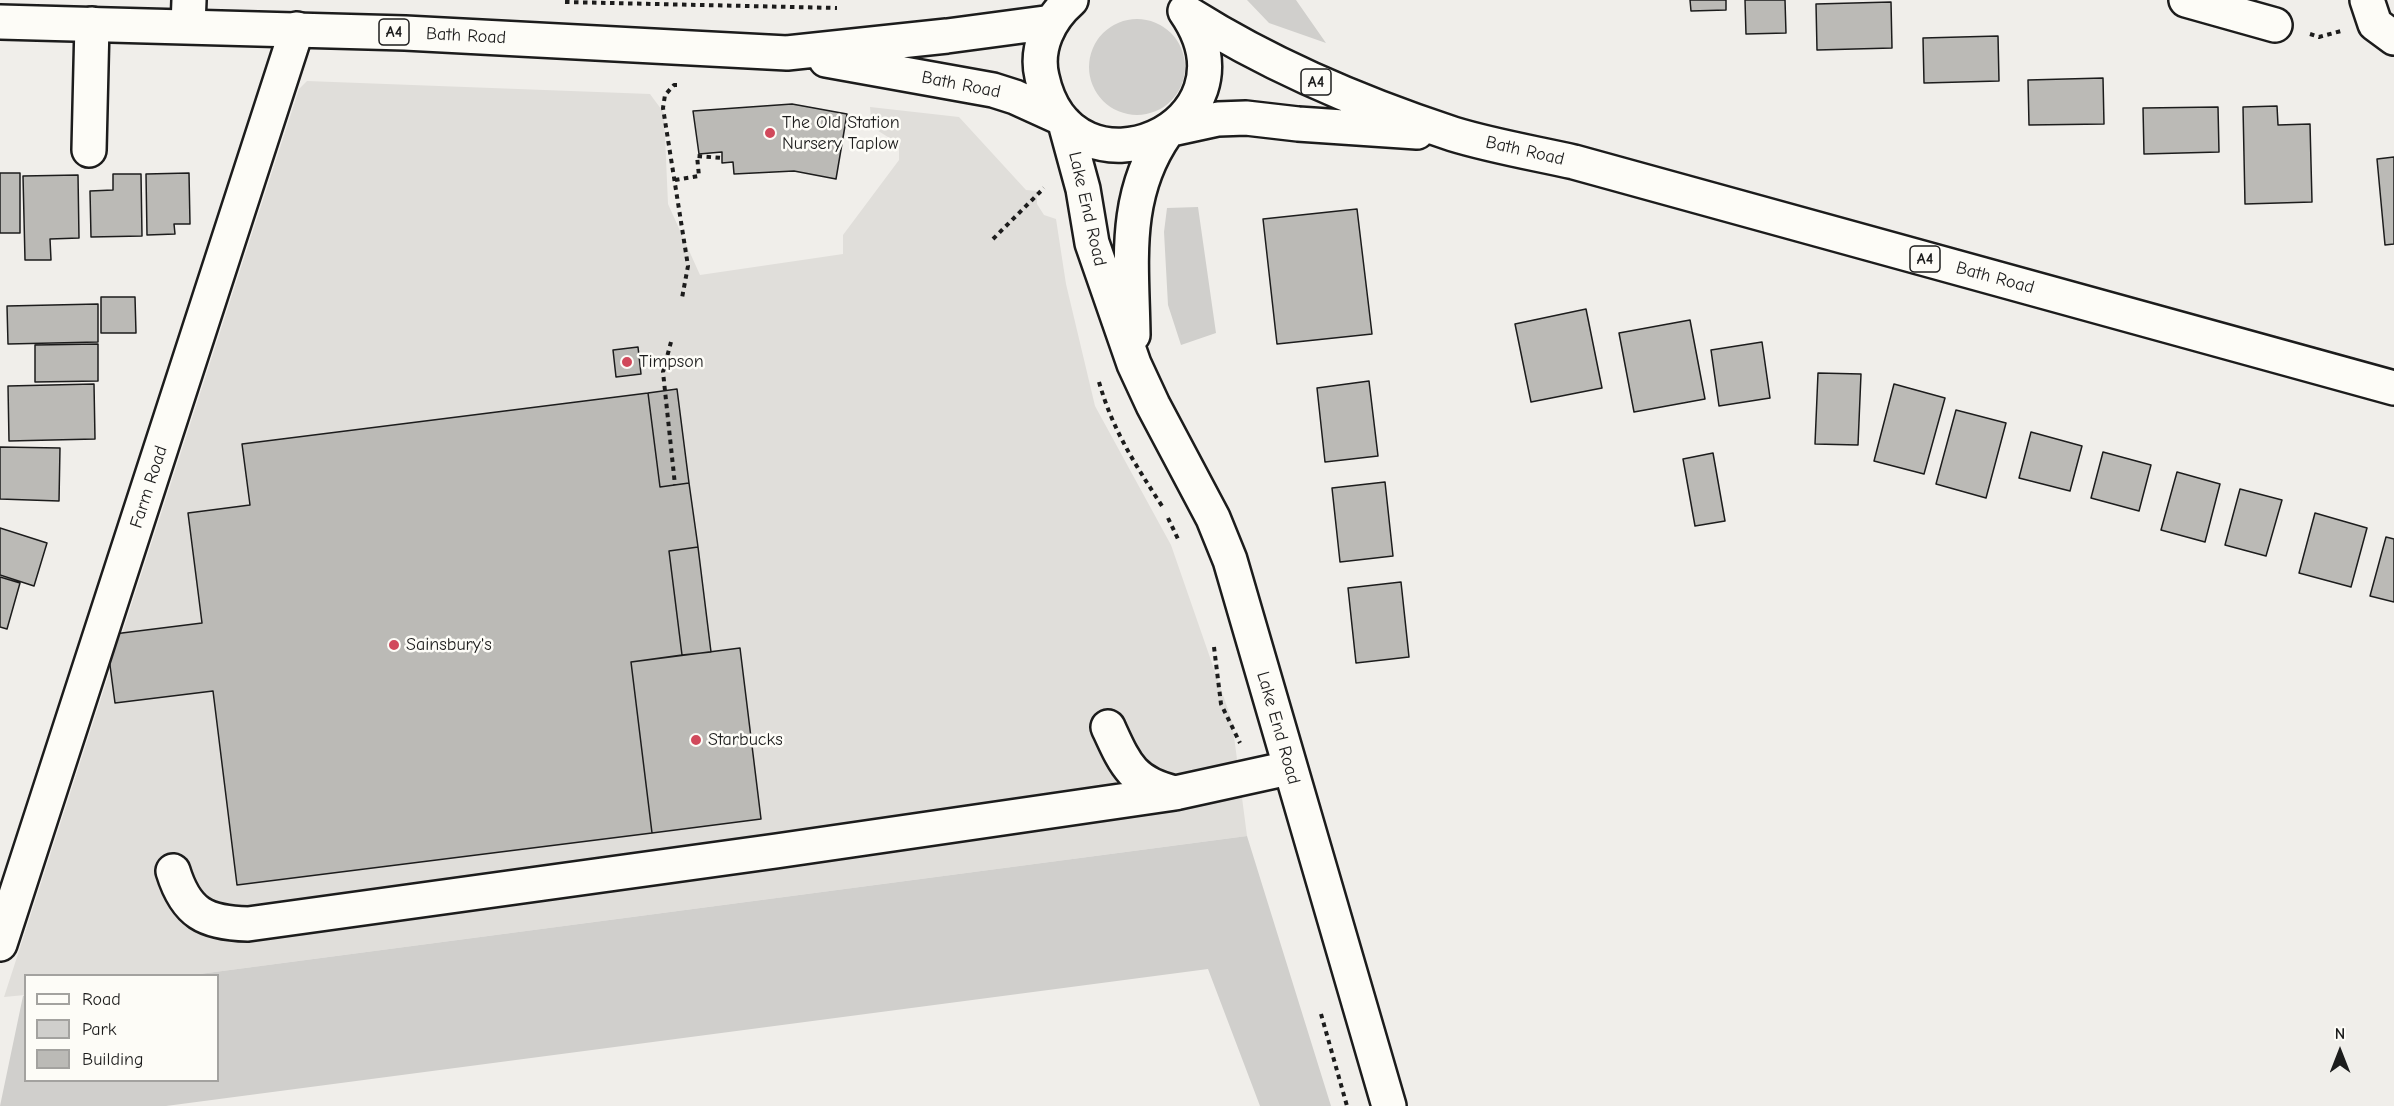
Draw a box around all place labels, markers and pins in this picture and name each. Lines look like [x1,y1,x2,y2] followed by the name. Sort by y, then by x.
[782,112,900,154] place label: The Old Station Nursery Taplow
[763,126,777,140] marker: The Old Station Nursery Taplow
[639,351,704,373] place label: Timpson
[620,355,634,369] marker: Timpson
[406,634,492,656] place label: Sainsbury's
[387,638,401,652] marker: Sainsbury's
[708,729,783,751] place label: Starbucks
[689,733,703,747] marker: Starbucks

